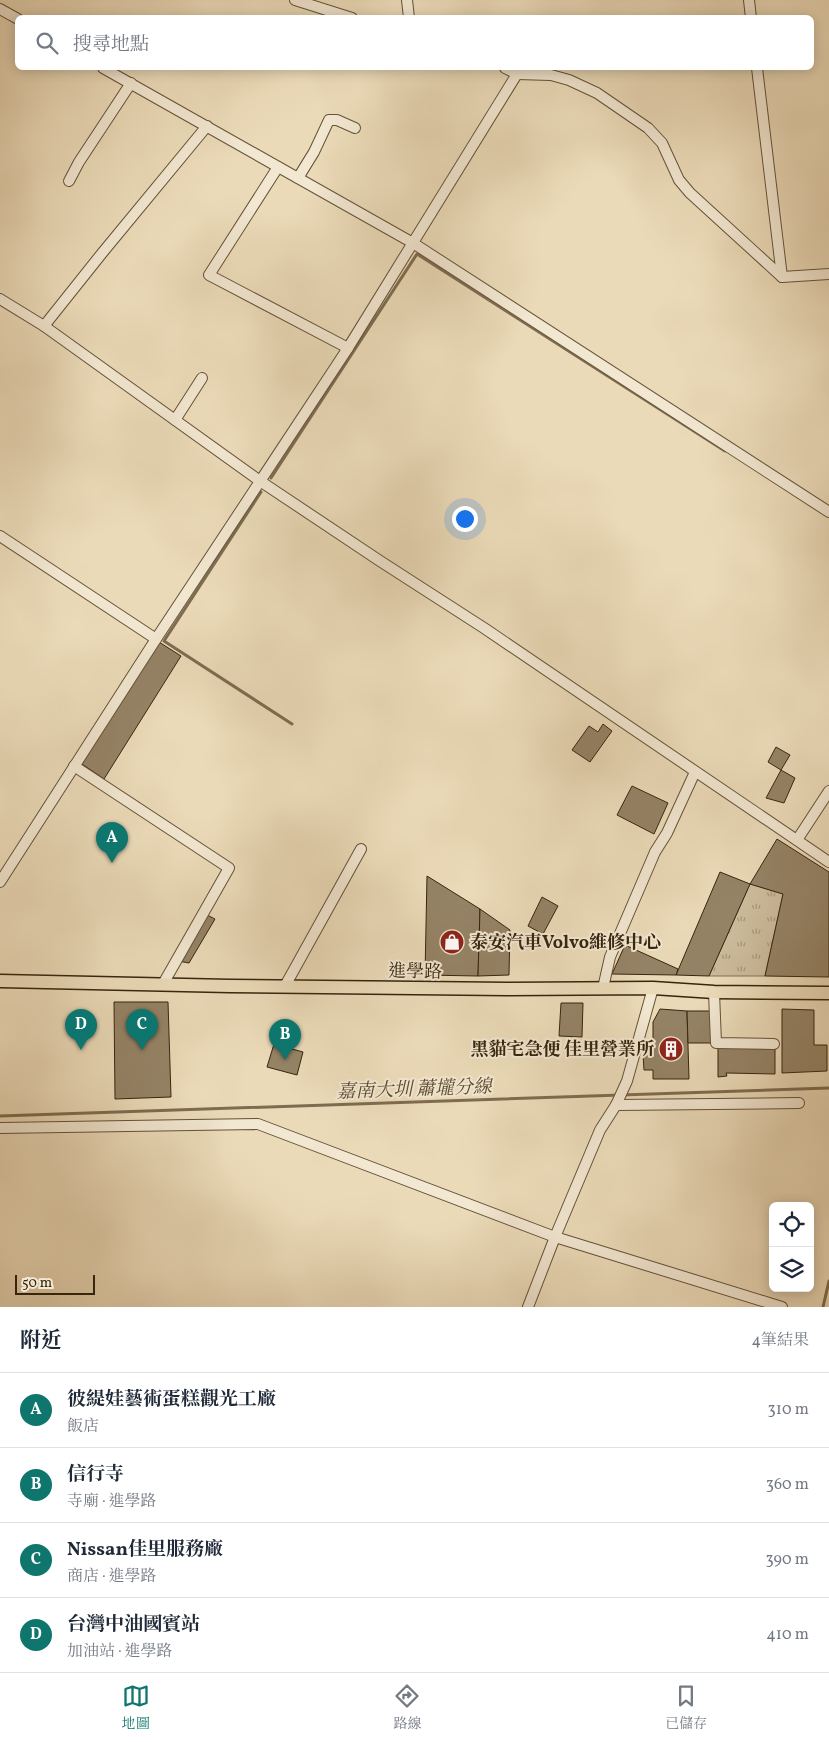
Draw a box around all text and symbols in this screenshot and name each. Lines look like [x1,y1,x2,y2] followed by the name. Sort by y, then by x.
[15,15,814,70] search box
[33,29,61,57] icon: search
[73,32,149,58] text: 搜尋地點
[452,506,478,532] your location
[96,822,128,863] pin: A
[439,929,465,955] shop icon: 泰安汽車Volvo維修中心
[470,931,661,956] place label: 泰安汽車Volvo維修中心
[388,960,442,985] street label: 進學路
[65,1009,97,1050] pin: D
[126,1009,158,1050] pin: C
[269,1019,301,1060] pin: B
[658,1036,684,1062] building icon: 黑貓宅急便 佳里營業所
[470,1038,655,1063] place label: 黑貓宅急便 佳里營業所
[336,1074,494,1106] water label: 嘉南大圳 蕭壠分線
[769,1202,814,1292] map controls
[769,1202,814,1247] button: locate
[769,1247,814,1292] button: layers
[15,1272,95,1295] scale bar
[22,1274,52,1293] text: 50 m
[20,1327,62,1356] text: 附近
[751,1330,809,1352] text: 4筆結果
[67,1387,276,1413] text: 彼緹娃藝術蛋糕觀光工廠
[30,1399,42,1421] text: A
[768,1399,809,1421] text: 310 m
[67,1416,99,1438] text: 飯店
[67,1462,124,1488] text: 信行寺
[31,1474,41,1496] text: B
[766,1474,809,1496] text: 360 m
[67,1491,157,1513] text: 寺廟 · 進學路
[67,1537,223,1563] text: Nissan佳里服務廠
[31,1549,41,1571] text: C
[766,1549,809,1571] text: 390 m
[67,1566,157,1588] text: 商店 · 進學路
[67,1612,200,1638] text: 台灣中油國賓站
[30,1624,42,1646] text: D
[766,1624,809,1646] text: 410 m
[67,1641,173,1663] text: 加油站 · 進學路
[122,1682,150,1734] tab: 地圖
[393,1682,421,1734] tab: 路線
[665,1682,707,1734] tab: 已儲存

